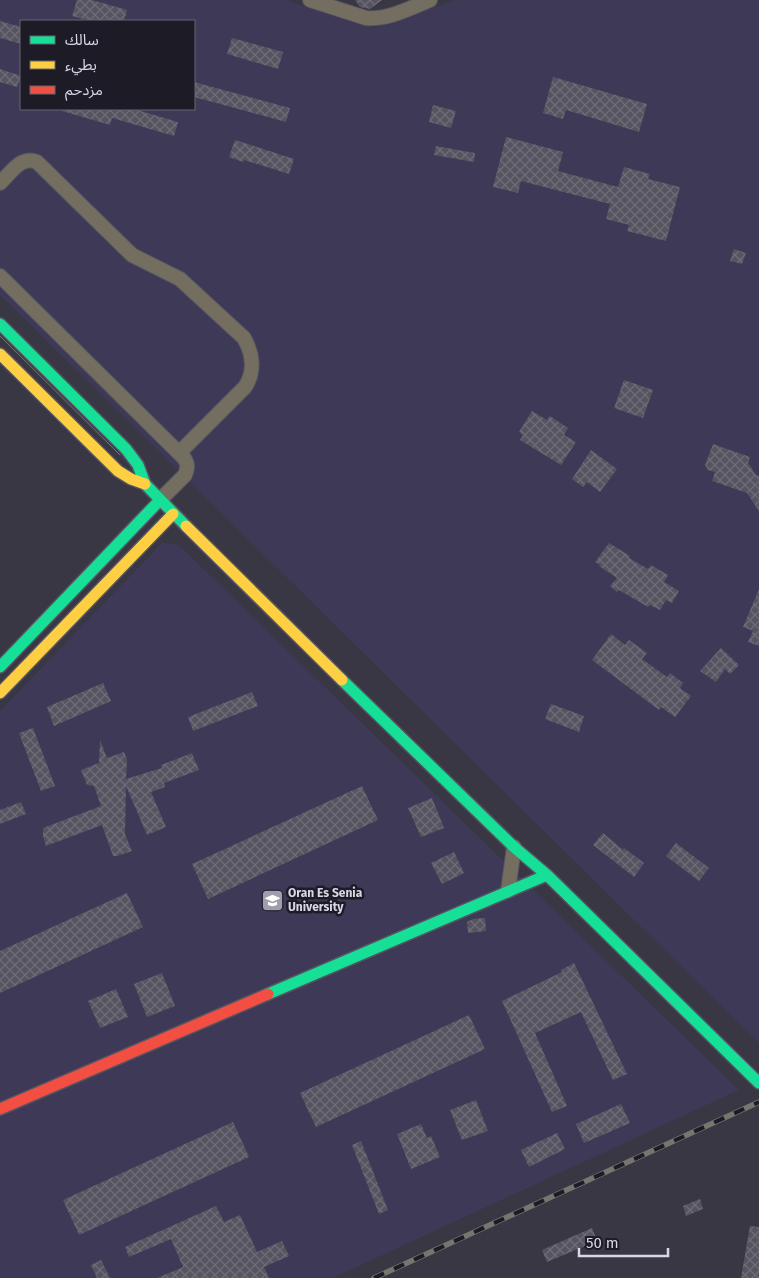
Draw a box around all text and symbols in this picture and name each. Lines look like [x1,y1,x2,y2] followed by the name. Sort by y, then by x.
[20,20,195,110] legend
[65,31,99,49] text: سالك
[65,56,97,76] text: بطيء
[65,81,103,101] text: مزدحم
[288,886,363,914] place label: Oran Es Senia University
[260,888,284,912] school or university icon: Oran Es Senia University
[579,1226,668,1258] scale bar
[586,1234,619,1252] text: 50 m

